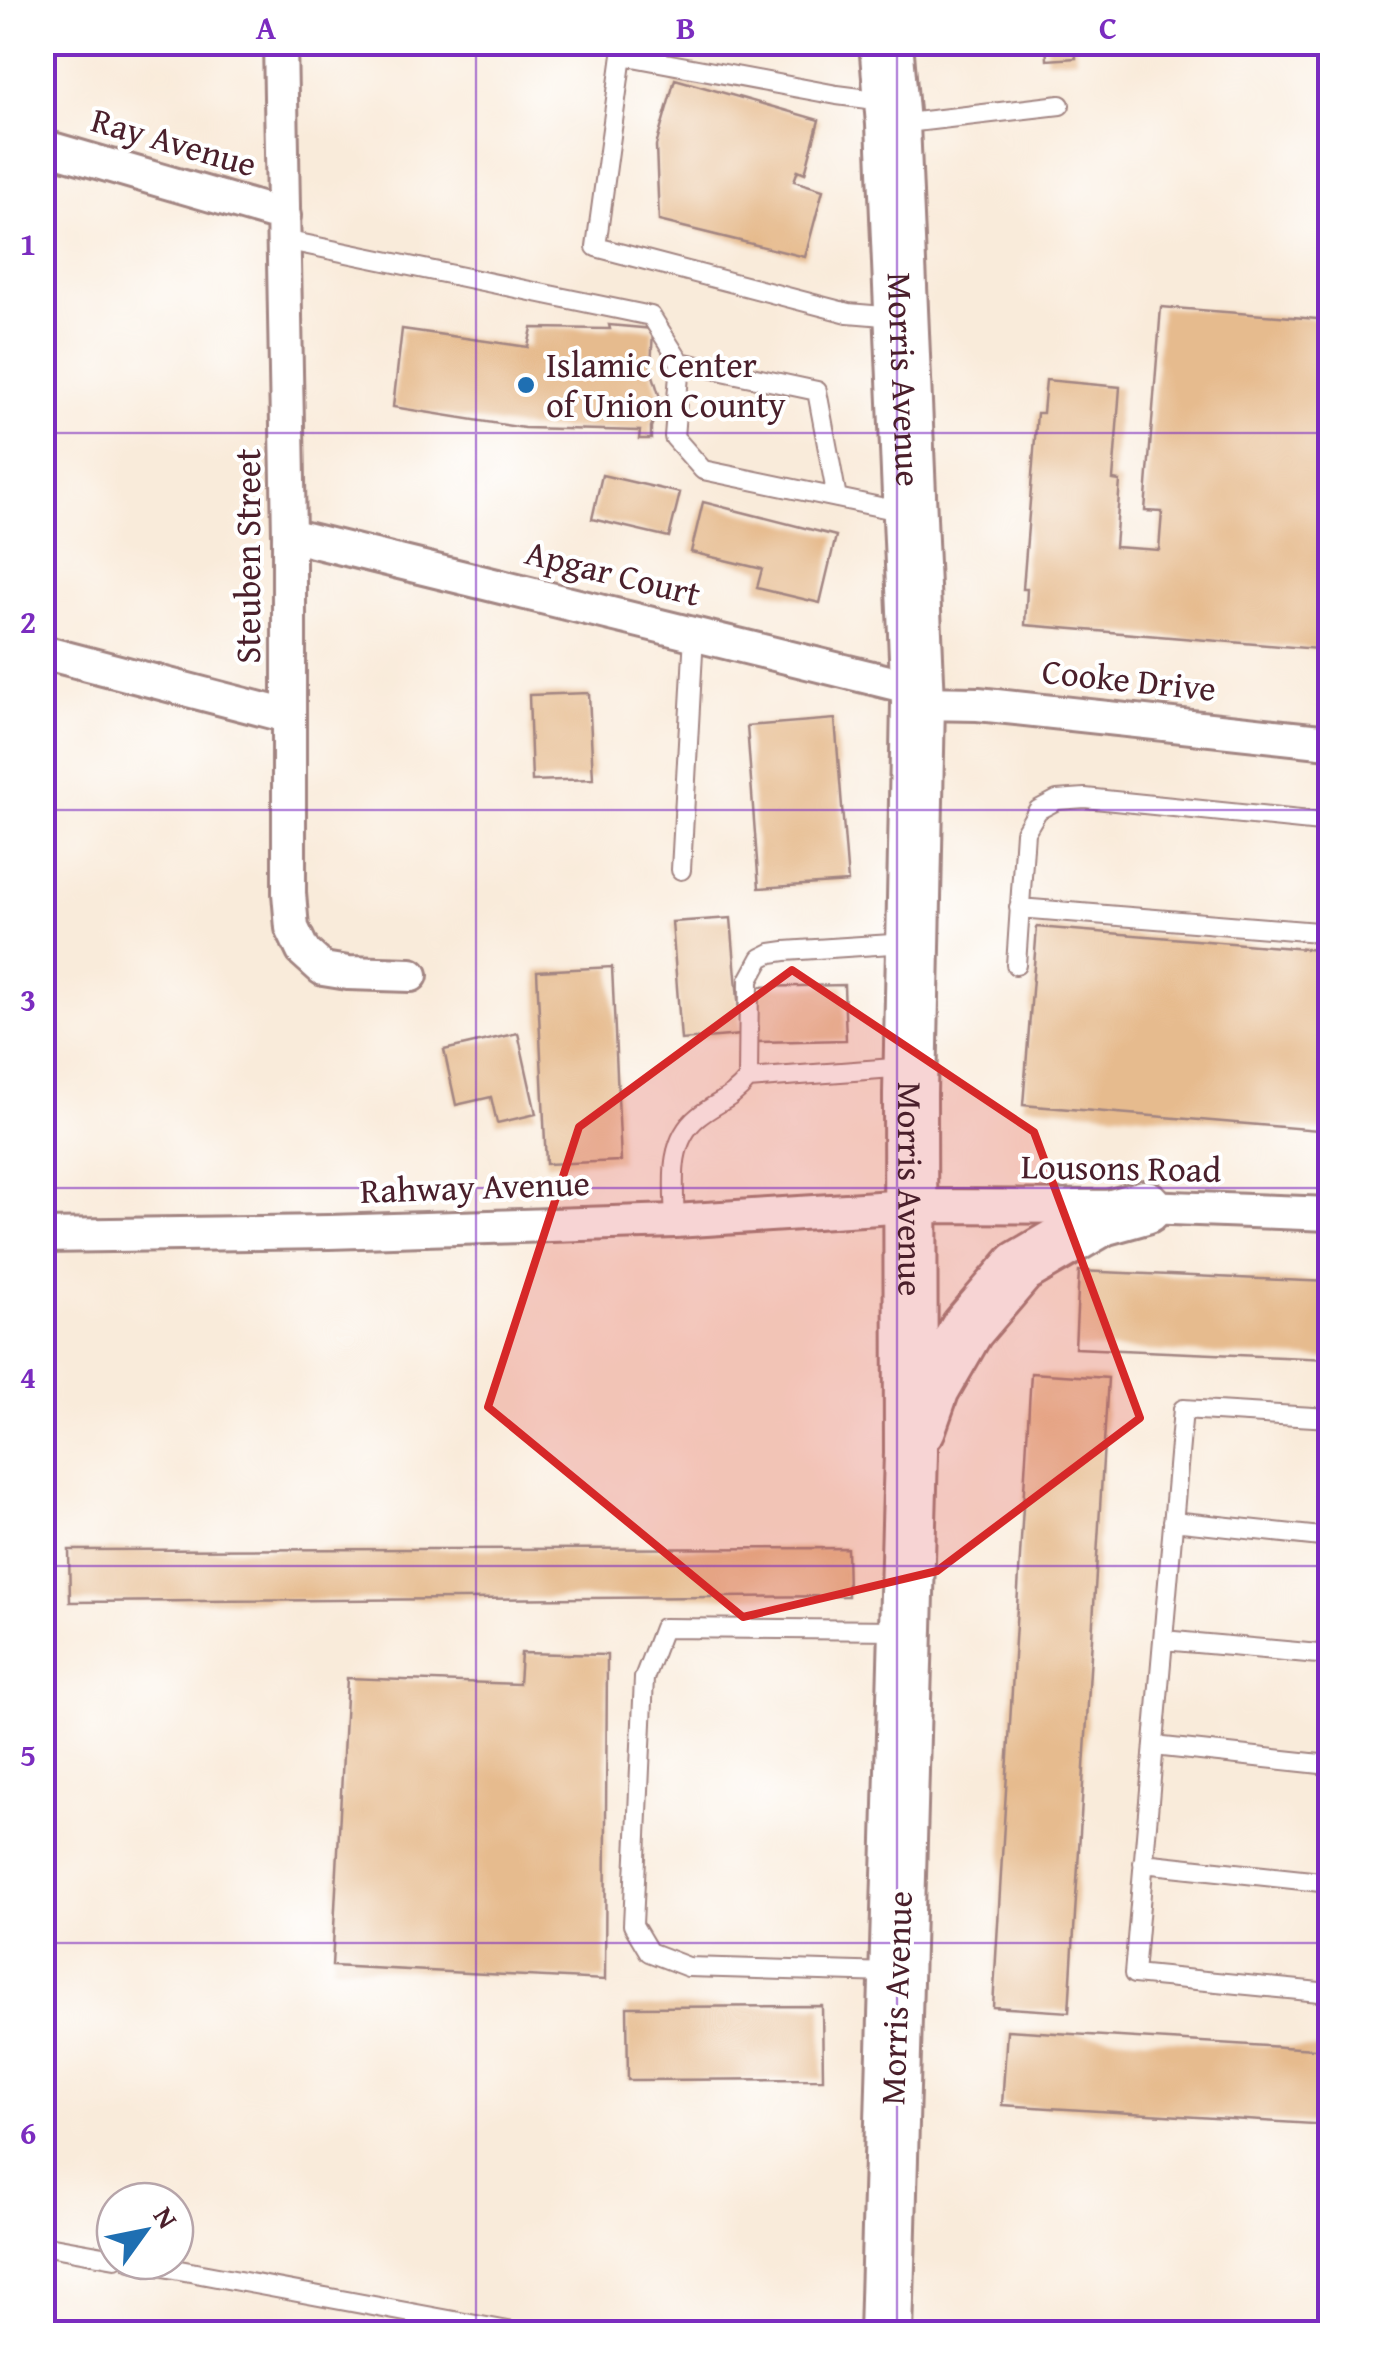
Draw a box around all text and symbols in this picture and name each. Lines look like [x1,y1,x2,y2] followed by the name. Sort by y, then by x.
[256,4,277,51] text: A
[676,4,696,51] text: B
[1099,4,1117,51] text: C
[86,94,263,189] street label: Ray Avenue
[20,220,36,267] text: 1
[874,271,935,488] street label: Morris Avenue
[546,339,786,430] place label: Islamic Center of Union County
[515,374,537,396] marker: Islamic Center of Union County
[222,448,273,664] street label: Steuben Street
[520,526,706,619] street label: Apgar Court
[20,598,36,645] text: 2
[1040,645,1218,714] street label: Cooke Drive
[20,976,36,1023] text: 3
[885,1082,937,1296] street label: Morris Avenue
[1021,1140,1222,1195] street label: Lousons Road
[359,1157,591,1216] street label: Rahway Avenue
[20,1353,36,1400] text: 4
[20,1731,36,1778] text: 5
[866,1890,925,2106] street label: Morris Avenue
[20,2109,36,2156] text: 6
[95,2181,195,2281] north arrow
[144,2198,189,2236] text: N

